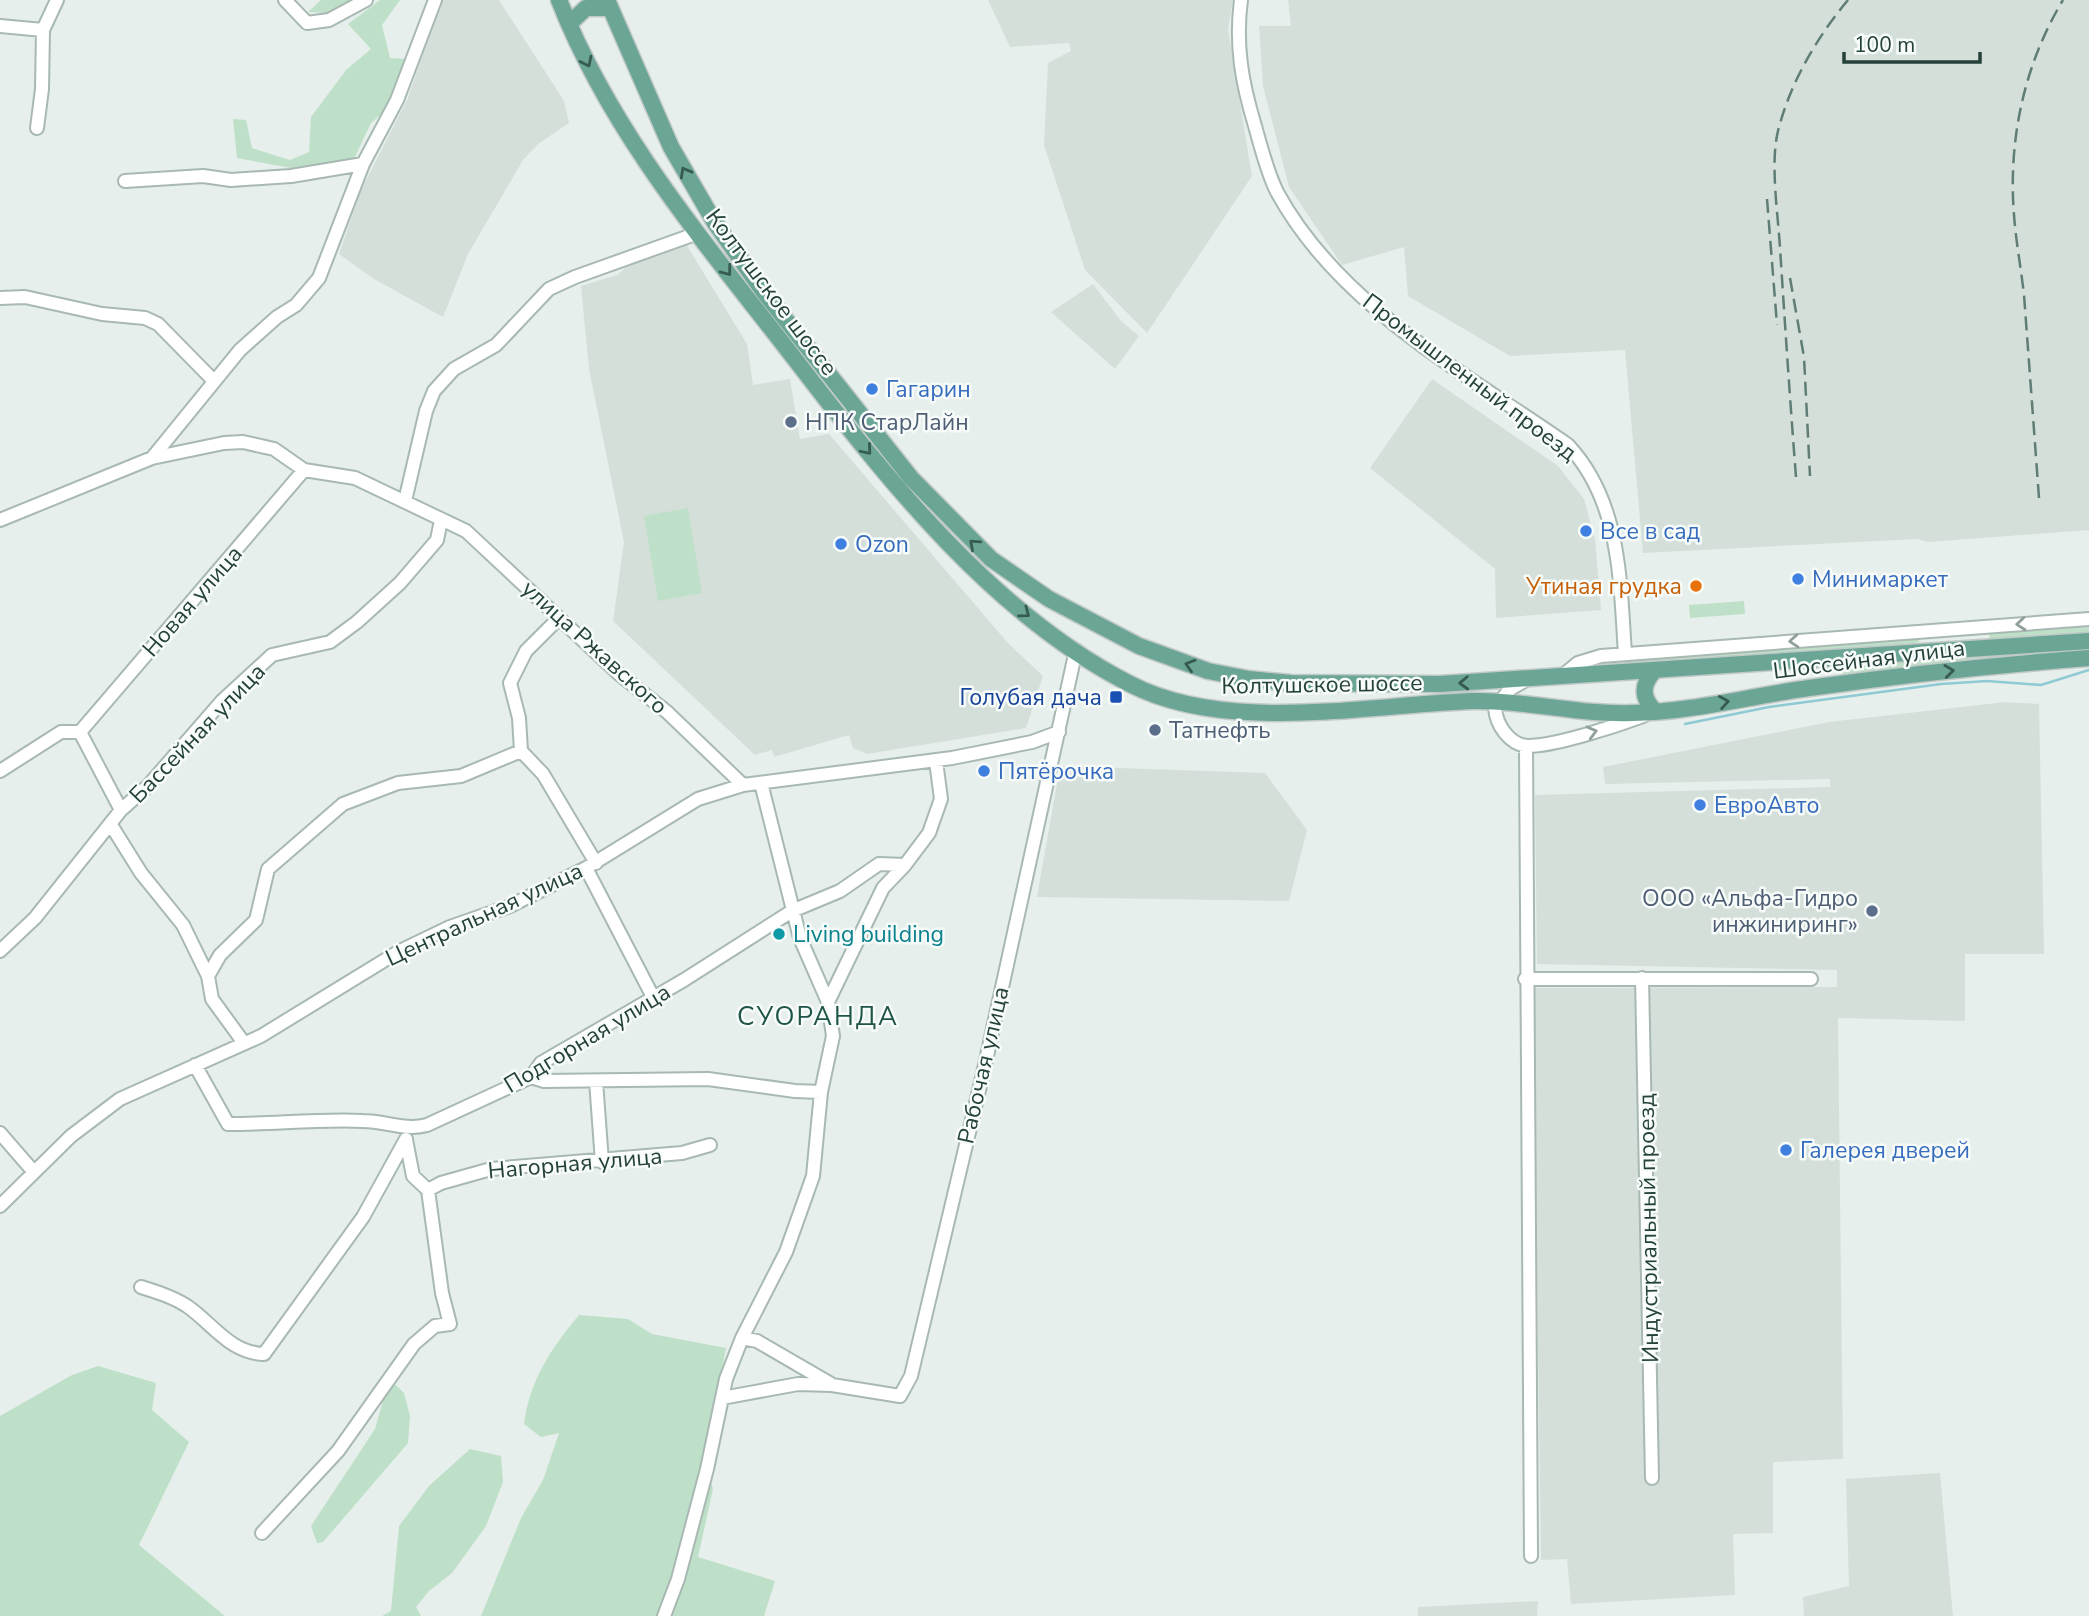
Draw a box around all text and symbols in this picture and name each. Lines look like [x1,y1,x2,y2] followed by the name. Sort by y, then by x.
[1844,21,1980,65] scale bar
[1854,31,1915,59] text: 100 m
[579,55,593,67] one-way arrow
[680,166,693,179] one-way arrow
[699,203,845,382] street label: Колтушское шоссе
[719,263,732,276] one-way arrow
[1356,286,1583,468] street label: Промышленный проезд
[886,374,971,405] place label: Гагарин
[864,381,880,397] marker: Гагарин
[805,407,969,438] place label: НПК СтарЛайн
[783,414,799,430] marker: НПК СтарЛайн
[859,442,871,455] one-way arrow
[1600,516,1700,547] place label: Все в сад
[1578,523,1594,539] marker: Все в сад
[855,529,909,560] place label: Ozon
[833,536,849,552] marker: Ozon
[135,539,249,664] street label: Новая улица
[970,539,983,552] one-way arrow
[1812,564,1949,595] place label: Минимаркет
[1525,571,1682,602] place label: Утиная грудка
[1790,571,1806,587] marker: Минимаркет
[515,573,674,721] street label: улица Ржавского
[1688,578,1704,594] marker: Утиная грудка
[1018,605,1030,618] one-way arrow
[2015,616,2026,631] one-way arrow
[1771,632,1967,687] street label: Шоссейная улица
[1788,633,1799,648] one-way arrow
[122,657,272,810] street label: Бассейная улица
[1184,659,1196,673] one-way arrow
[1943,664,1955,679] one-way arrow
[1221,667,1423,702] street label: Колтушское шоссе
[1459,675,1470,690] one-way arrow
[959,682,1102,713] place label: Голубая дача
[1108,689,1124,705] marker: Голубая дача
[1718,695,1730,710] one-way arrow
[1169,715,1271,746] place label: Татнефть
[1147,722,1163,738] marker: Татнефть
[1586,726,1598,740] one-way arrow
[998,756,1114,787] place label: Пятёрочка
[976,763,992,779] marker: Пятёрочка
[1714,790,1819,821] place label: ЕвроАвто
[1692,797,1708,813] marker: ЕвроАвто
[381,855,588,974] street label: Центральная улица
[1642,883,1858,940] place label: ООО «Альфа-Гидро инжиниринг»
[1864,903,1880,919] marker: ООО «Альфа-Гидро инжиниринг»
[793,919,944,950] place label: Living building
[771,926,787,942] marker: Living building
[498,976,676,1100] street label: Подгорная улица
[950,984,1017,1147] street label: Рабочая улица
[737,999,899,1034] district label: СУОРАНДА
[1631,1093,1666,1363] street label: Индустриальный проезд
[1800,1135,1970,1166] place label: Галерея дверей
[487,1140,664,1187] street label: Нагорная улица
[1778,1142,1794,1158] marker: Галерея дверей

